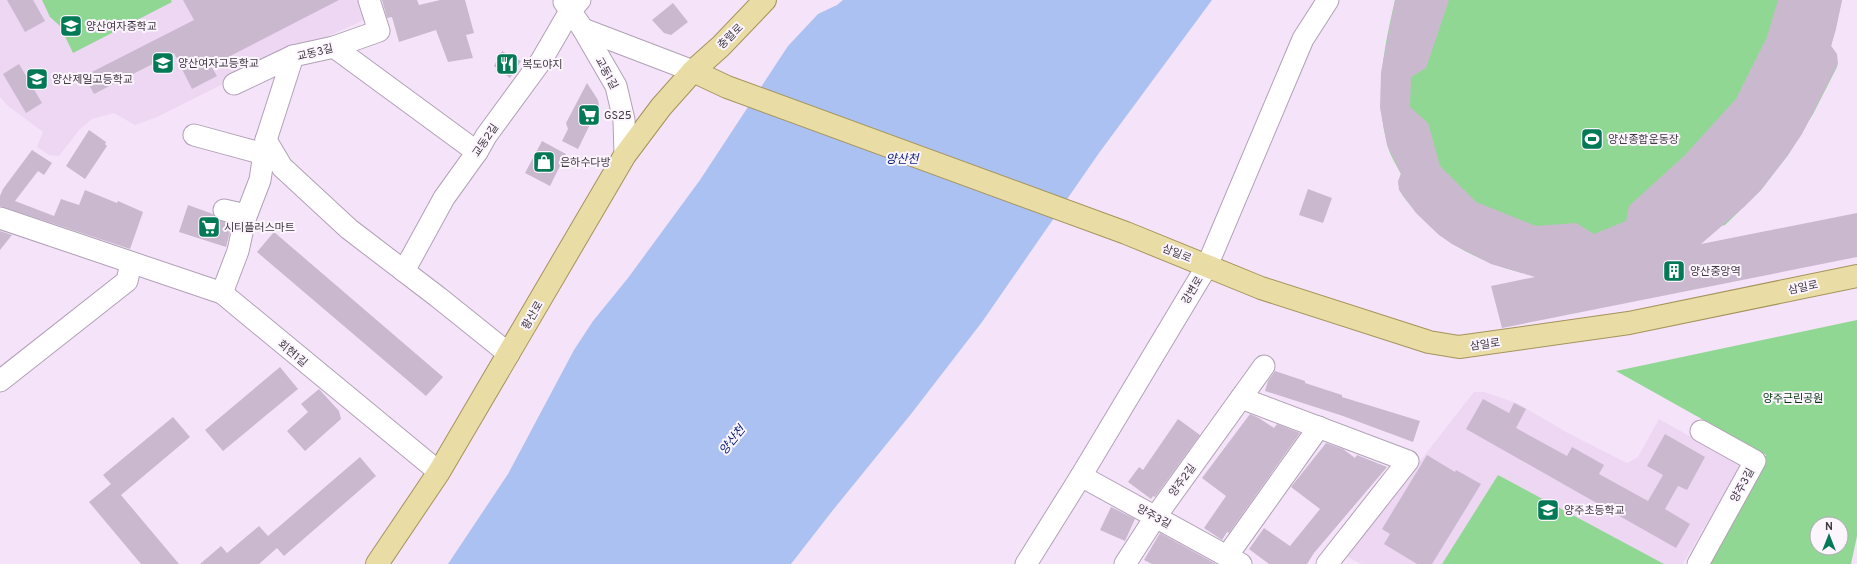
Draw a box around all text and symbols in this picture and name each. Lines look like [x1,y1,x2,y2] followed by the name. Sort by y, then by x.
[58,13,84,39] school or university icon: 양산여자중학교
[86,20,157,34] place label: 양산여자중학교
[715,21,746,52] street label: 충렬로
[296,42,335,64] street label: 교동3길
[150,50,176,76] school or university icon: 양산여자고등학교
[494,51,520,77] restaurant icon: 복도야지
[592,55,621,92] street label: 교동1길
[178,57,259,71] place label: 양산여자고등학교
[522,58,562,72] place label: 복도야지
[24,66,50,92] school or university icon: 양산제일고등학교
[52,73,133,87] place label: 양산제일고등학교
[576,102,602,128] supermarket icon: GS25
[604,109,632,123] place label: GS25
[470,121,502,160] street label: 교동2길
[1579,126,1605,152] sports icon: 양산종합운동장
[1608,133,1679,147] place label: 양산종합운동장
[531,149,557,175] shop icon: 은하수다방
[885,152,921,168] water label: 양산천
[560,156,611,170] place label: 은하수다방
[196,214,222,240] supermarket icon: 시티플러스마트
[224,221,295,235] place label: 시티플러스마트
[1160,242,1193,266] street label: 삼일로
[1661,258,1687,284] building icon: 양산중앙역
[1690,265,1741,279] place label: 양산중앙역
[1179,274,1207,307] street label: 강변로
[1787,278,1820,298] street label: 삼일로
[519,299,547,332] street label: 황산로
[1469,336,1501,354] street label: 삼일로
[275,337,310,370] street label: 회현1길
[1763,392,1823,406] park label: 양주근린공원
[716,421,751,459] water label: 양산천
[1166,461,1199,500] street label: 양주2길
[1728,466,1758,505] street label: 양주3길
[1535,497,1561,523] school or university icon: 양주초등학교
[1134,502,1173,532] street label: 양주3길
[1564,504,1625,518] place label: 양주초등학교
[1809,516,1849,556] north arrow
[1825,520,1833,534] text: N

